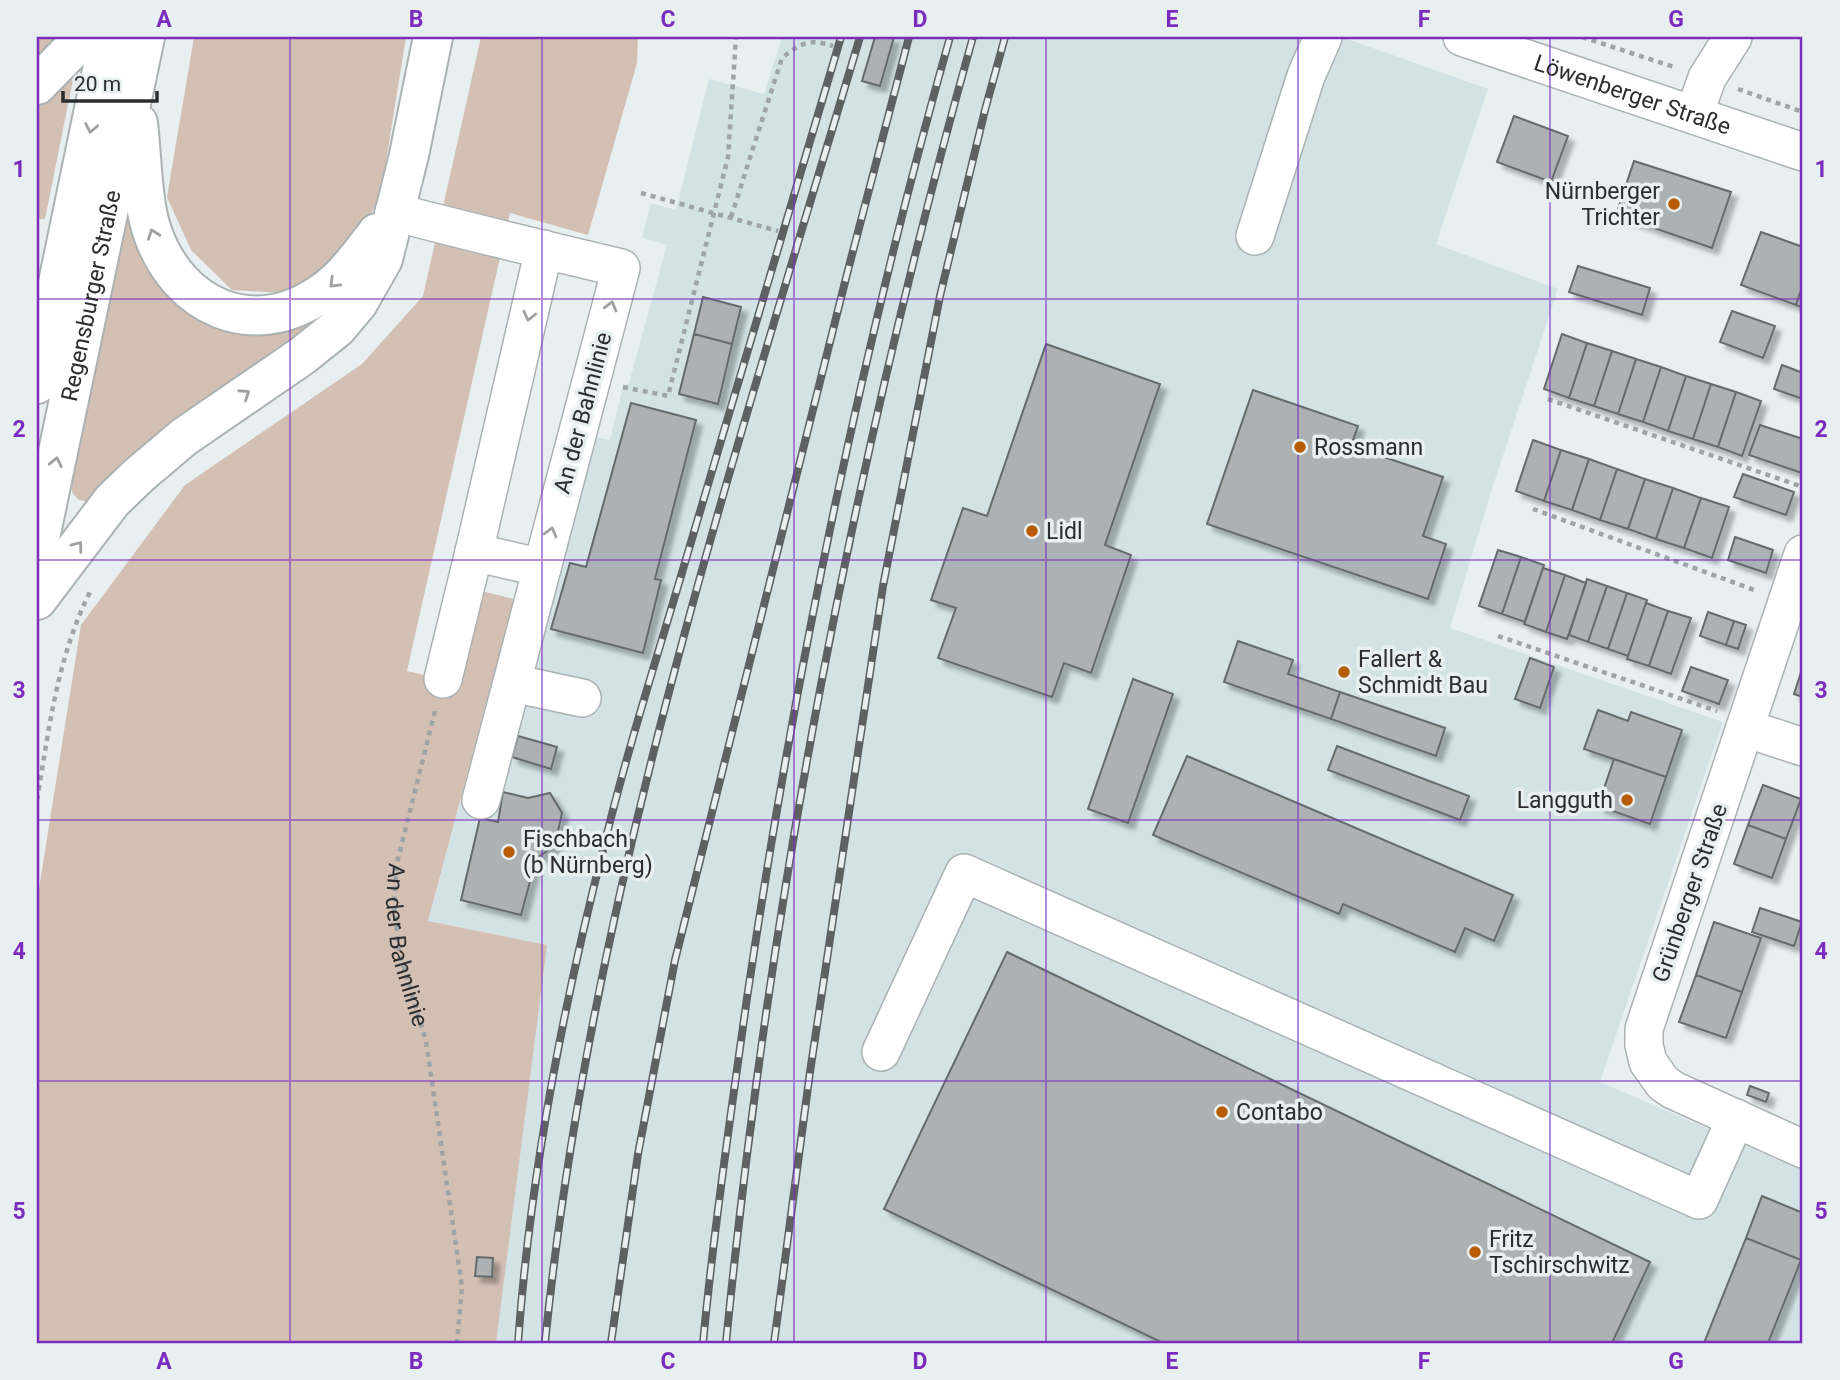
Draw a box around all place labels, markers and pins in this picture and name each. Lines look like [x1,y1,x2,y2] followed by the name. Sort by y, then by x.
[1545,178,1660,231] place label: Nürnberger Trichter
[1666,196,1682,212] marker: Nürnberger Trichter
[1314,434,1423,461] place label: Rossmann
[1292,439,1308,455] marker: Rossmann
[1046,518,1083,545] place label: Lidl
[1024,523,1040,539] marker: Lidl
[1358,646,1488,699] place label: Fallert & Schmidt Bau
[1336,664,1352,680] marker: Fallert & Schmidt Bau
[1517,787,1613,814] place label: Langguth
[1619,792,1635,808] marker: Langguth
[523,826,653,879] place label: Fischbach (b Nürnberg)
[501,844,517,860] marker: Fischbach (b Nürnberg)
[1236,1099,1323,1126] place label: Contabo
[1214,1104,1230,1120] marker: Contabo
[1489,1226,1630,1279] place label: Fritz Tschirschwitz
[1467,1244,1483,1260] marker: Fritz Tschirschwitz

